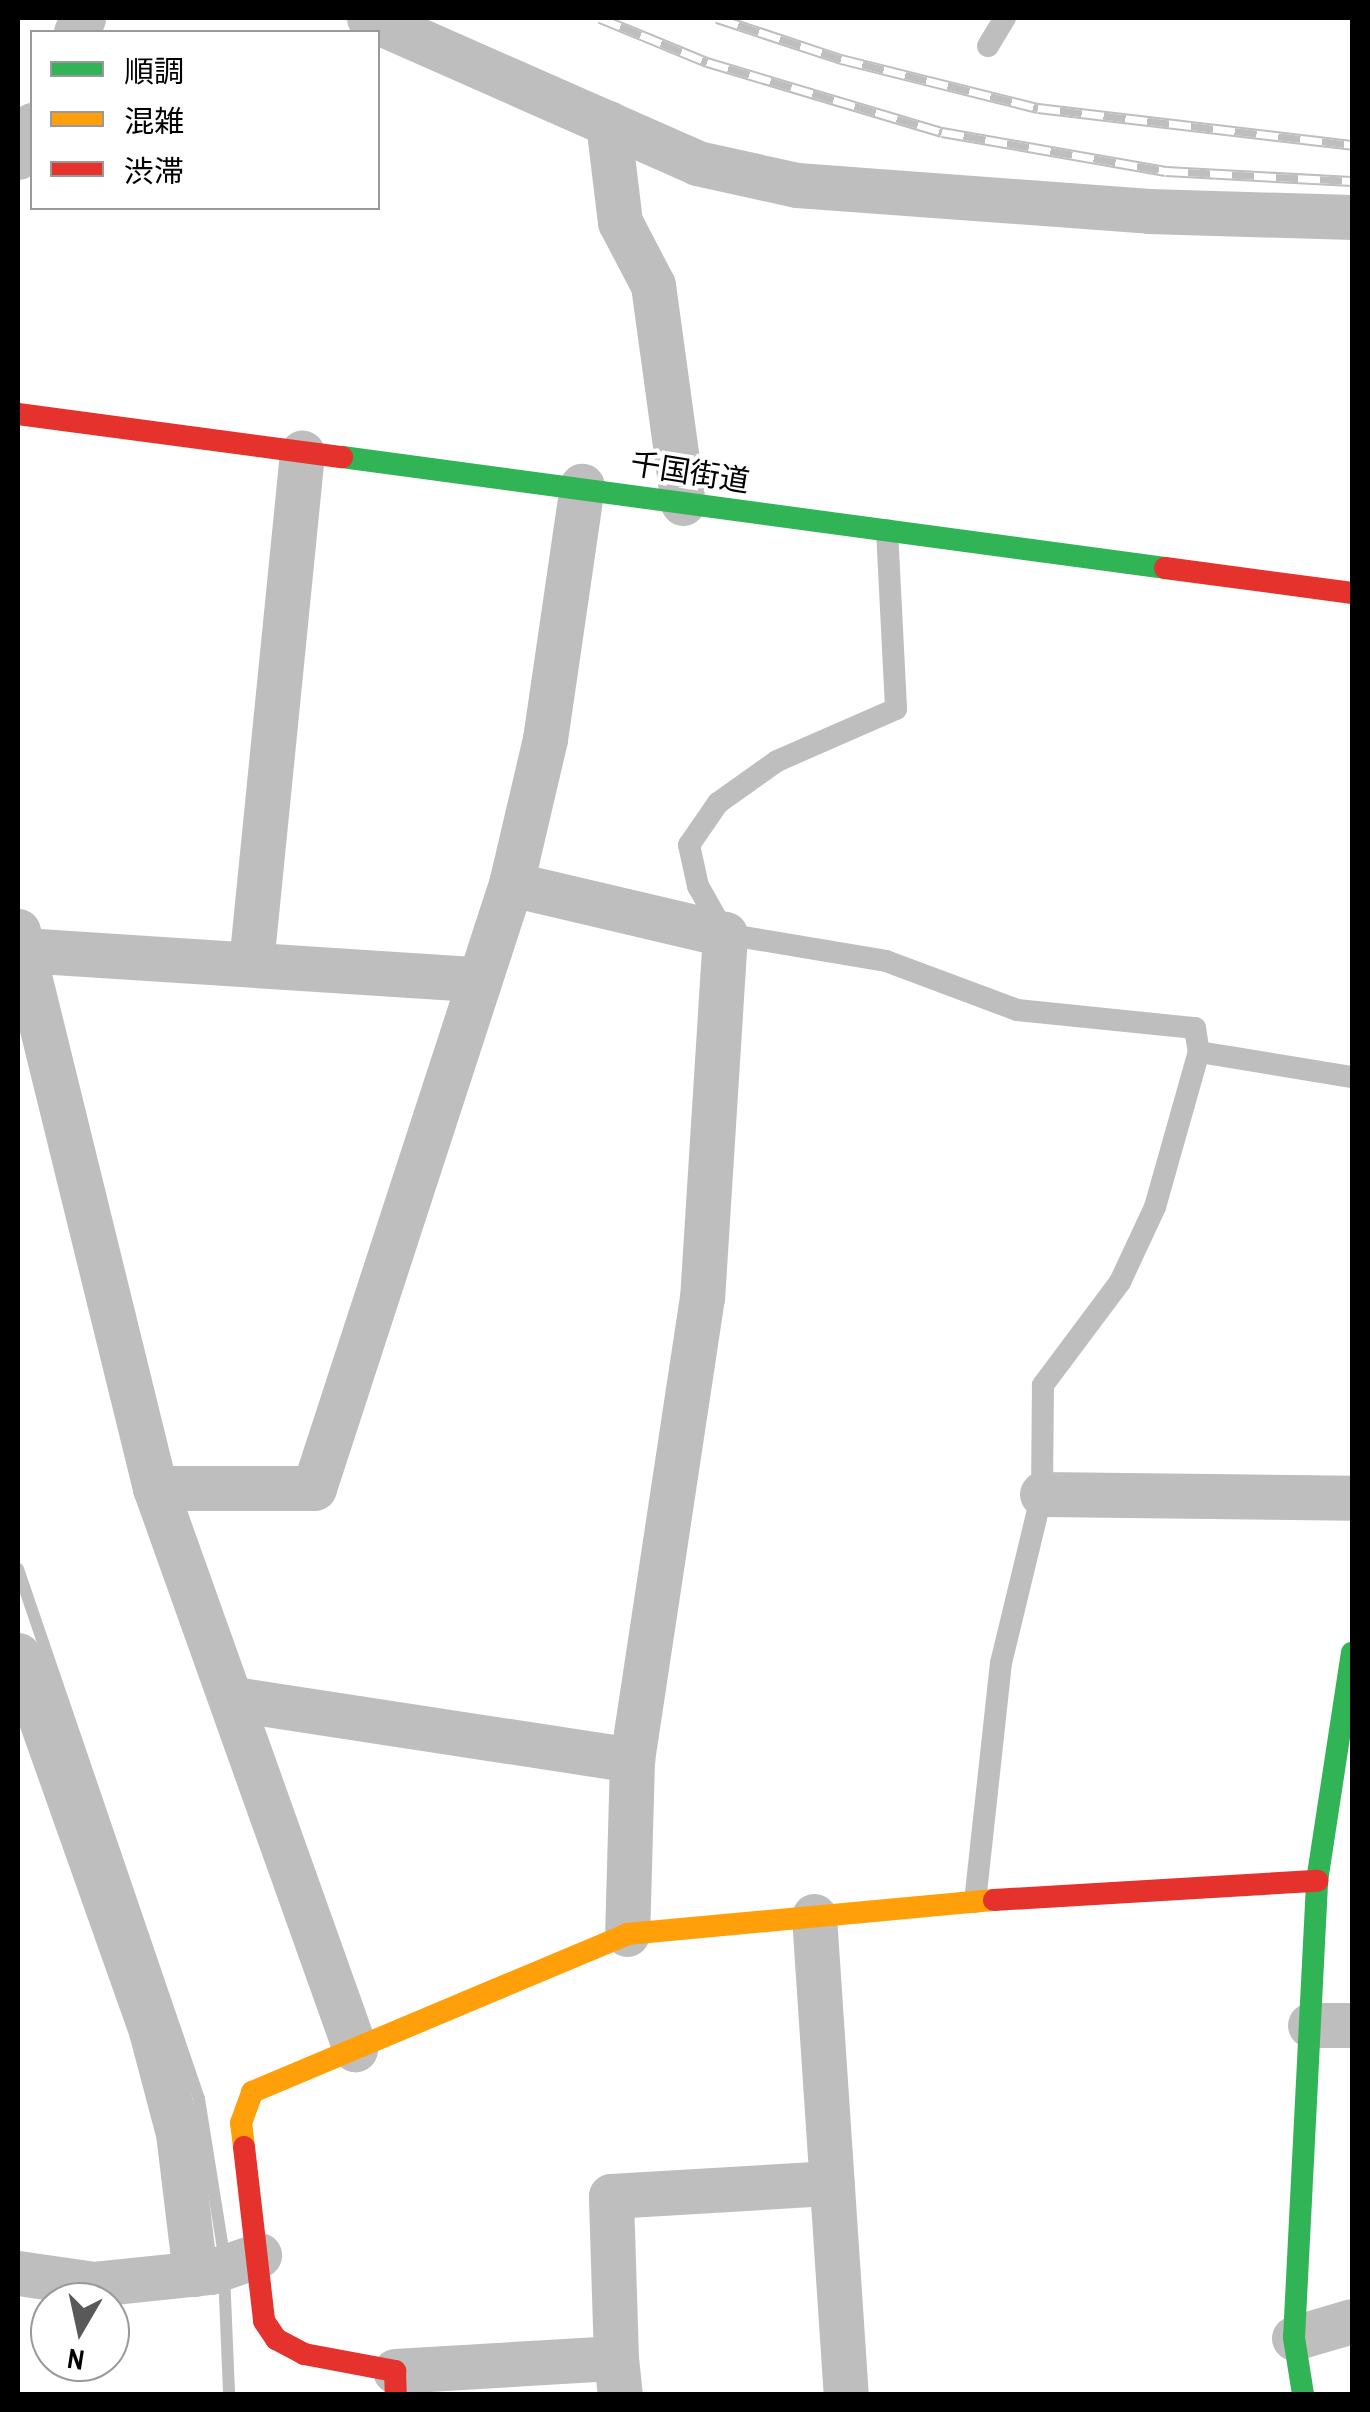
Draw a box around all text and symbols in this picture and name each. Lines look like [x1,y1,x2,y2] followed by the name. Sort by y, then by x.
[30,30,380,210] legend
[124,51,184,91] text: 順調
[124,101,184,141] text: 混雑
[124,151,184,191] text: 渋滞
[628,445,752,499] street label: 千国街道
[30,2282,130,2382] north arrow
[64,2340,87,2380] text: N

